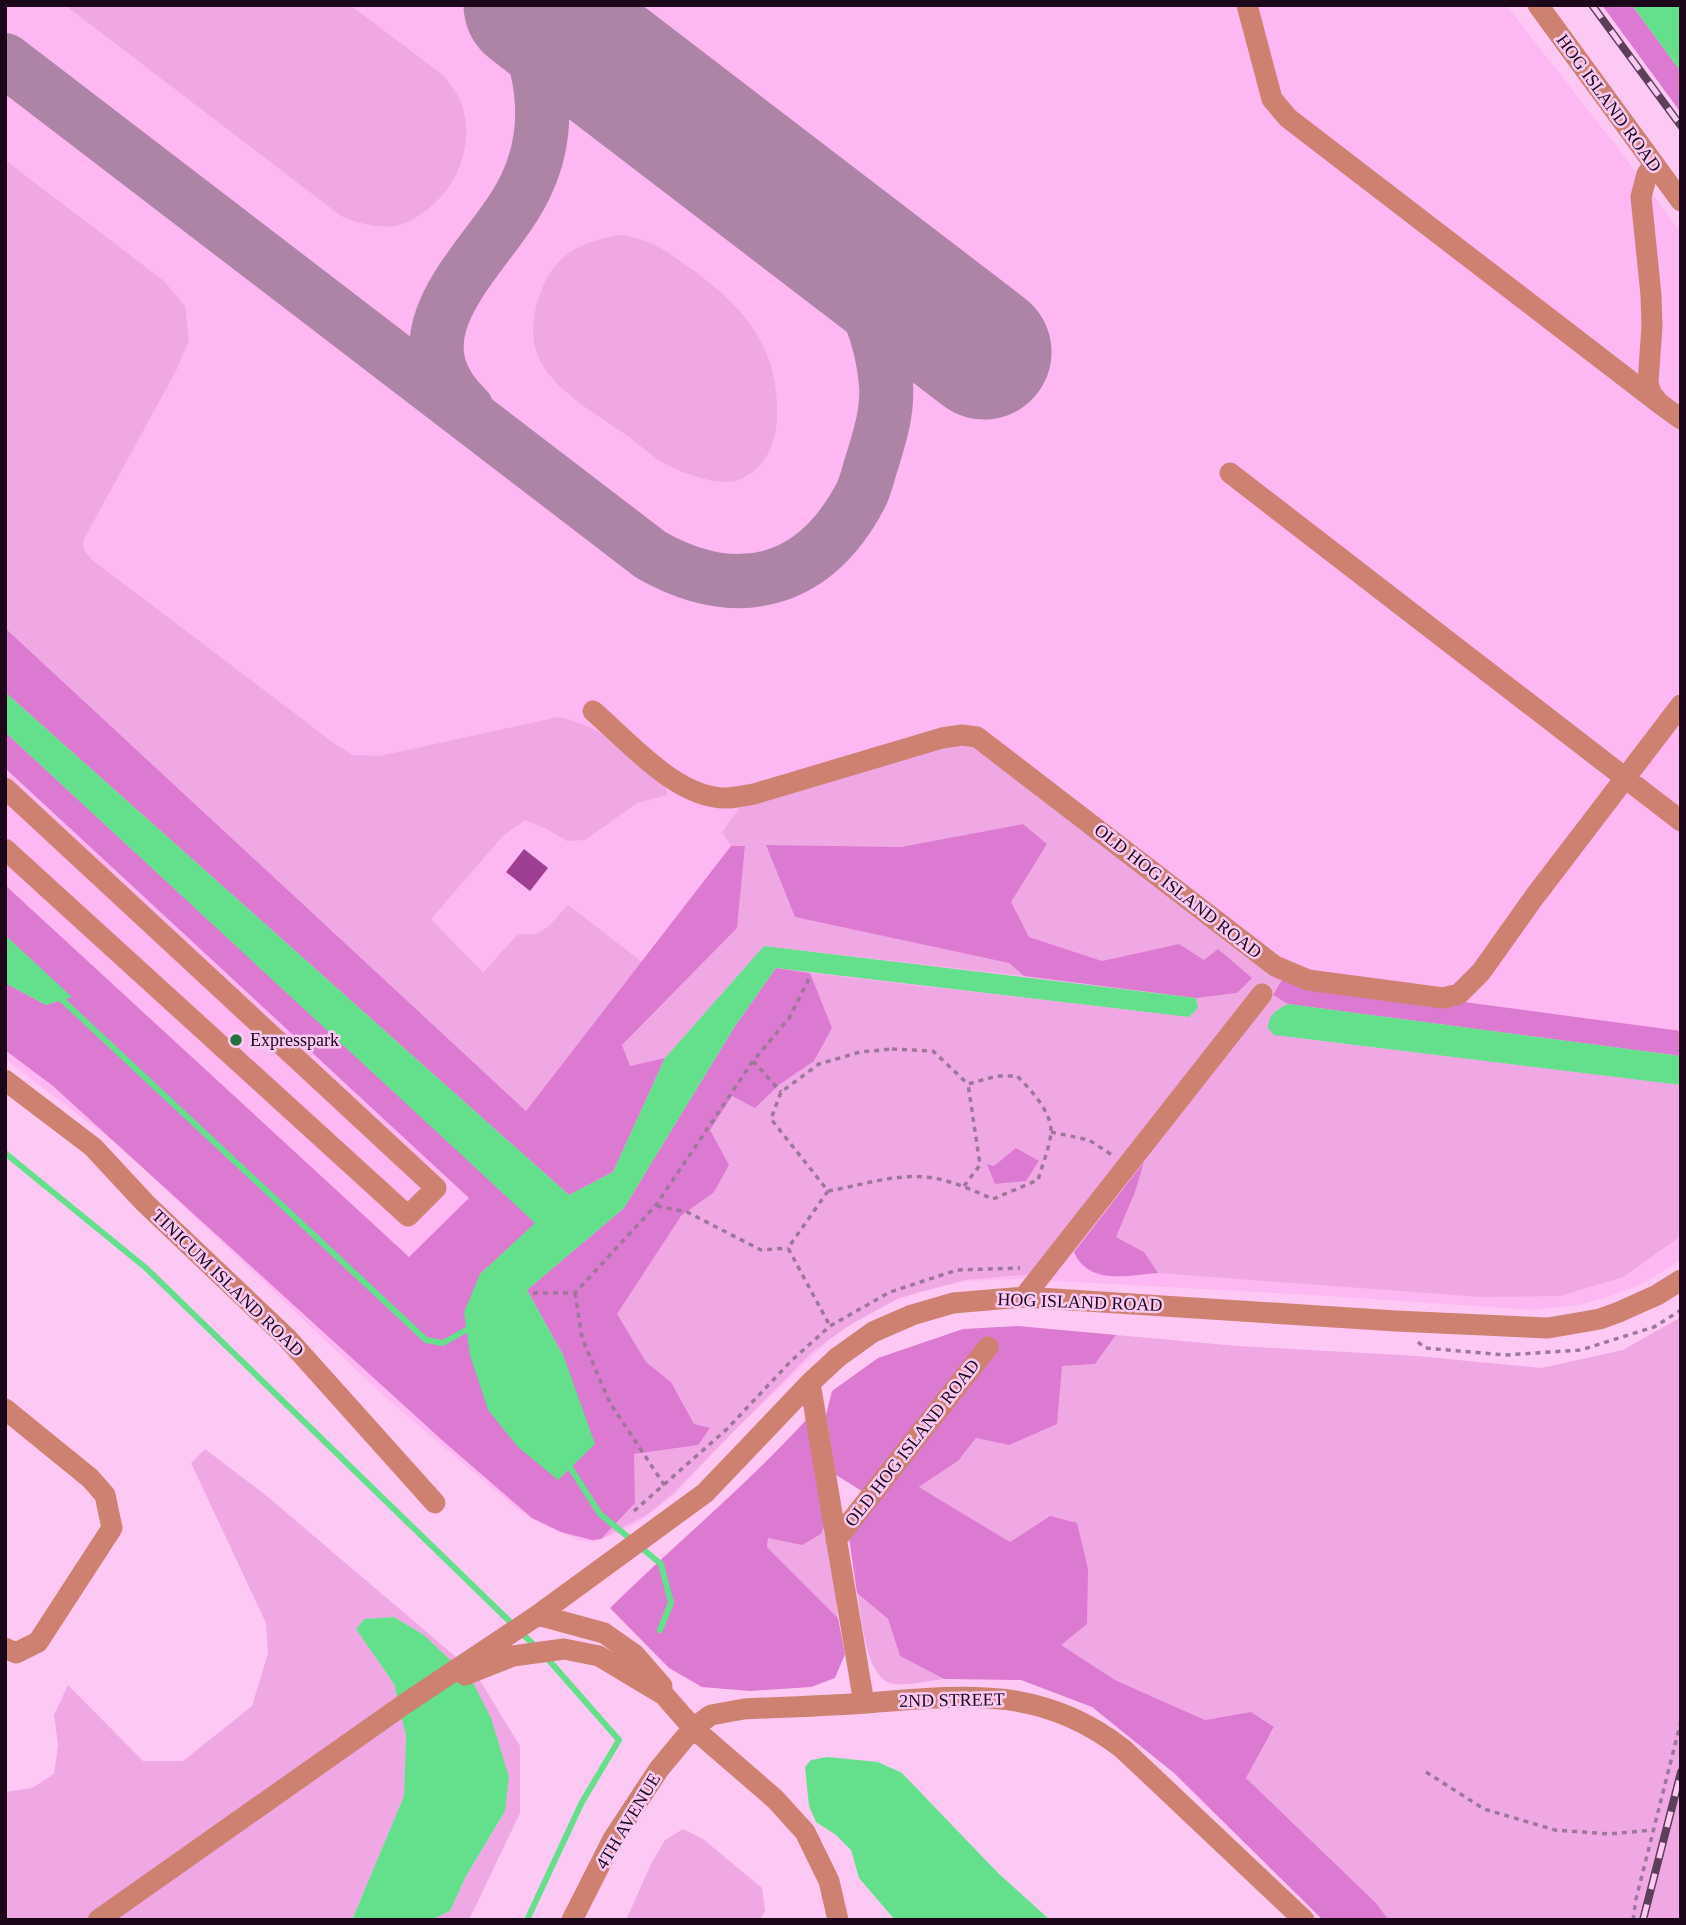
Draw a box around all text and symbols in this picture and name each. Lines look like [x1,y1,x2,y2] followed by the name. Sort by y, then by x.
[1552,30,1666,176] street label: HOG ISLAND ROAD
[1090,820,1266,962] street label: OLD HOG ISLAND ROAD
[250,1030,339,1050] place label: Expresspark
[228,1032,244,1048] marker: Expresspark
[148,1205,308,1361] street label: TINICUM ISLAND ROAD
[997,1289,1163,1315] street label: HOG ISLAND ROAD
[841,1355,983,1531] street label: OLD HOG ISLAND ROAD
[899,1689,1005,1711] street label: 2ND STREET
[592,1769,664,1873] street label: 4TH AVENUE

